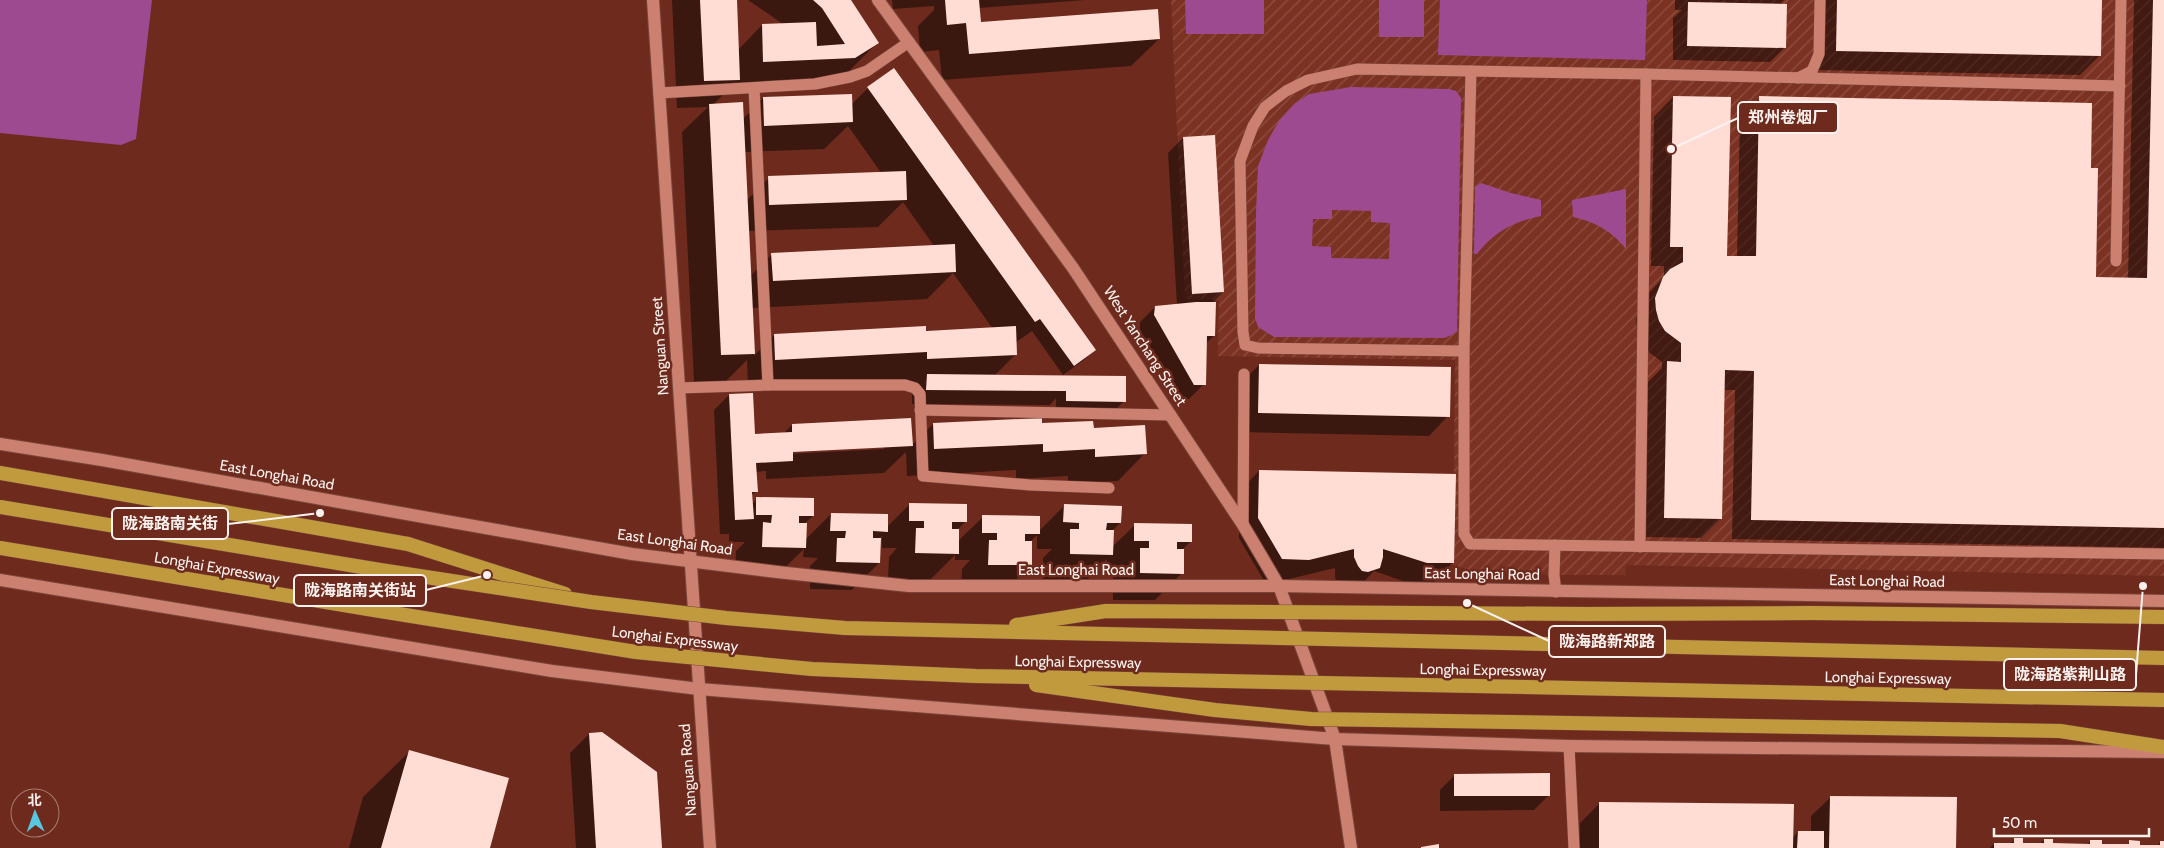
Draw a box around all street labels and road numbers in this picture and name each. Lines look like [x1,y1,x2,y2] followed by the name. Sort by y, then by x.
[1100,283,1190,409] street label: West Yanchang Street
[648,296,672,396] street label: Nanguan Street
[218,456,336,494] street label: East Longhai Road
[616,525,734,559] street label: East Longhai Road
[153,548,282,588] street label: Longhai Expressway
[1018,561,1134,579] street label: East Longhai Road
[1424,564,1540,584] street label: East Longhai Road
[1829,571,1945,591] street label: East Longhai Road
[611,622,740,656] street label: Longhai Expressway
[1014,652,1142,672] street label: Longhai Expressway
[1419,660,1547,680] street label: Longhai Expressway
[1824,668,1952,688] street label: Longhai Expressway
[676,723,700,817] street label: Nanguan Road

